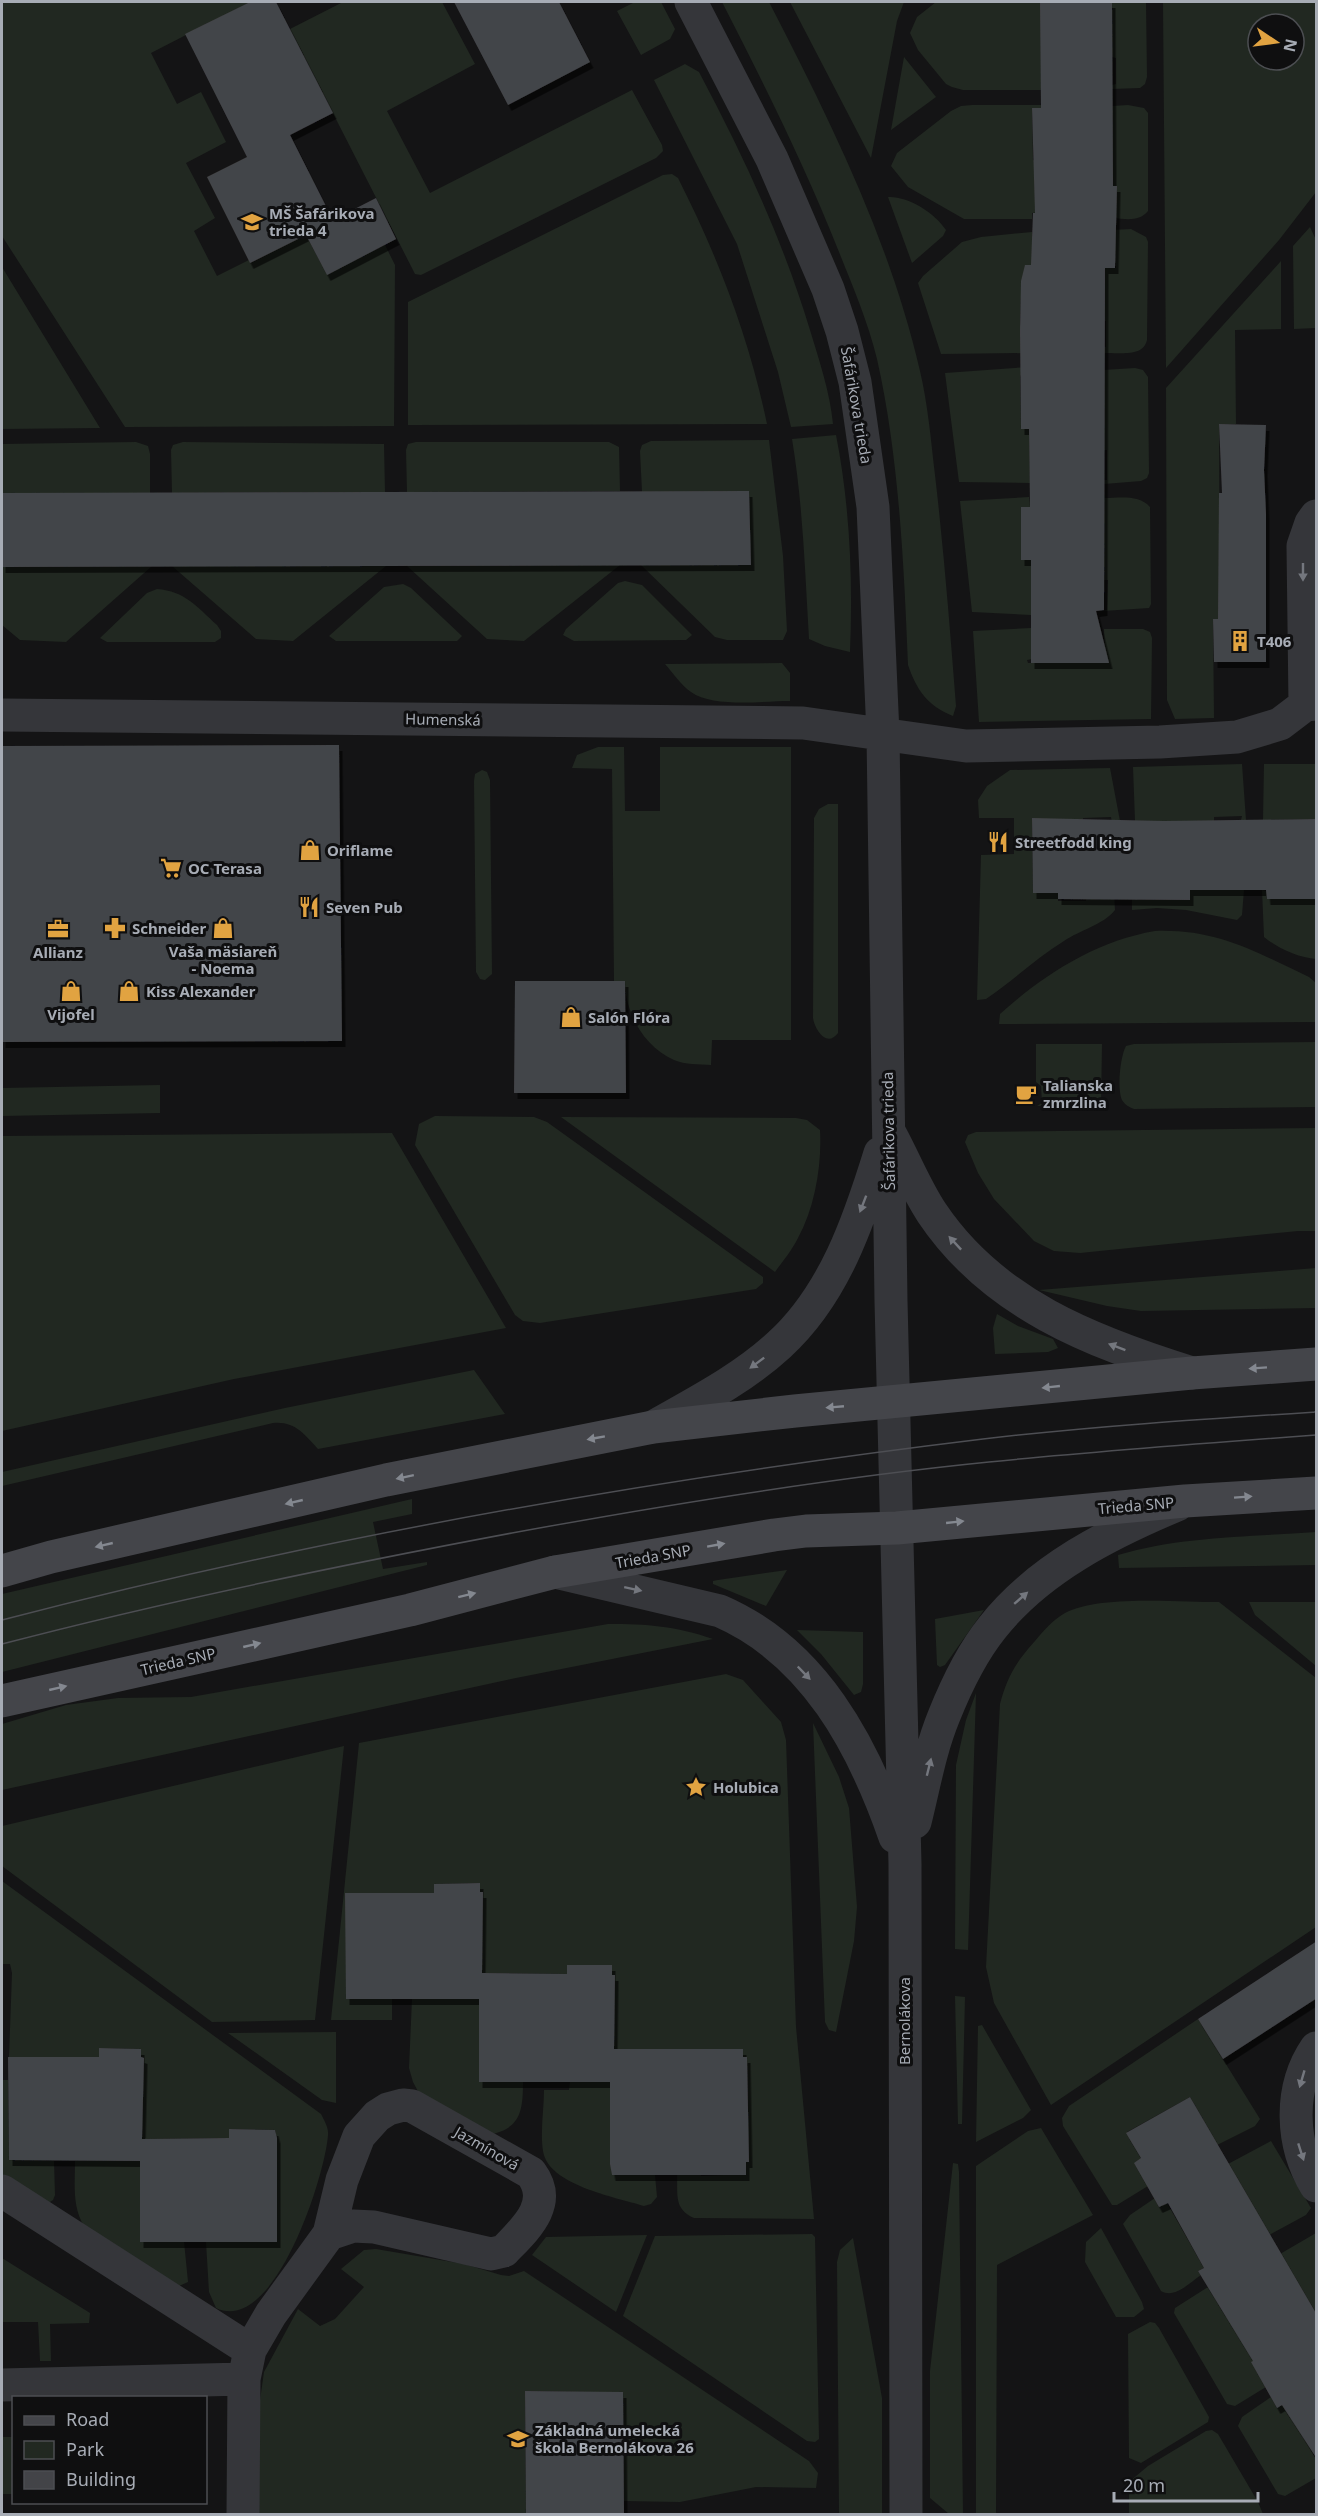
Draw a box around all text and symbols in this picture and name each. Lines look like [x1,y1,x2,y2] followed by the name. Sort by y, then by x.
[1246,12,1306,72] north arrow
[1278,37,1303,54] text: N
[269,203,374,240] place label: MŠ Šafárikova trieda 4
[240,210,264,234] school or university icon: MŠ Šafárikova trieda 4
[837,345,877,465] street label: Šafárikova trieda
[1298,562,1308,581] one-way arrow
[1228,629,1252,653] building icon: T406
[1257,631,1292,651] place label: T406
[405,708,481,730] street label: Humenská
[986,830,1010,854] restaurant icon: Streetfodd king
[1015,832,1132,852] place label: Streetfodd king
[298,838,322,862] shop icon: Oriflame
[327,840,393,860] place label: Oriflame
[159,856,183,880] supermarket icon: OC Terasa
[188,858,262,878] place label: OC Terasa
[297,895,321,919] restaurant icon: Seven Pub
[326,897,403,917] place label: Seven Pub
[103,916,127,940] pharmacy icon: Schneider
[211,916,235,940] shop icon: Vaša mäsiareň - Noema
[46,917,70,941] office icon: Allianz
[132,918,206,938] place label: Schneider
[169,941,277,978] place label: Vaša mäsiareň - Noema
[33,942,83,962] place label: Allianz
[59,979,83,1003] shop icon: Vijofel
[117,979,141,1003] shop icon: Kiss Alexander
[146,981,256,1001] place label: Kiss Alexander
[47,1004,95,1024] place label: Vijofel
[559,1005,583,1029] shop icon: Salón Flóra
[588,1007,670,1027] place label: Salón Flóra
[877,1072,899,1190] street label: Šafárikova trieda
[1043,1075,1113,1112] place label: Talianska zmrzlina
[1014,1082,1038,1106] cafe icon: Talianska zmrzlina
[858,1195,867,1213] one-way arrow
[949,1236,963,1250] one-way arrow
[1108,1342,1126,1352] one-way arrow
[749,1357,765,1369] one-way arrow
[1249,1363,1268,1373] one-way arrow
[1041,1382,1060,1392] one-way arrow
[825,1402,844,1412] one-way arrow
[586,1434,605,1443] one-way arrow
[395,1473,414,1482] one-way arrow
[1097,1492,1175,1518] street label: Trieda SNP
[1234,1493,1253,1502] one-way arrow
[284,1497,303,1507] one-way arrow
[946,1517,965,1527] one-way arrow
[614,1540,692,1572] street label: Trieda SNP
[707,1540,726,1549] one-way arrow
[94,1541,113,1550] one-way arrow
[623,1585,642,1595] one-way arrow
[458,1590,476,1599] one-way arrow
[1013,1592,1028,1605] one-way arrow
[243,1639,261,1649] one-way arrow
[139,1643,217,1679] street label: Trieda SNP
[797,1665,811,1680] one-way arrow
[49,1682,68,1692] one-way arrow
[924,1757,934,1776] one-way arrow
[684,1775,708,1799] place icon: Holubica
[713,1777,779,1797] place label: Holubica
[894,1977,914,2065] street label: Bernolákova
[1297,2070,1306,2088] one-way arrow
[449,2120,523,2175] street label: Jazmínová
[1296,2143,1306,2161] one-way arrow
[12,2396,207,2504] legend
[66,2407,109,2431] text: Road
[535,2420,694,2457] place label: Základná umelecká škola Bernolákova 26
[506,2427,530,2451] school or university icon: Základná umelecká škola Bernolákova 26
[66,2437,104,2461] text: Park
[1114,2465,1258,2503] scale bar
[66,2467,136,2491] text: Building
[1123,2473,1165,2497] text: 20 m

